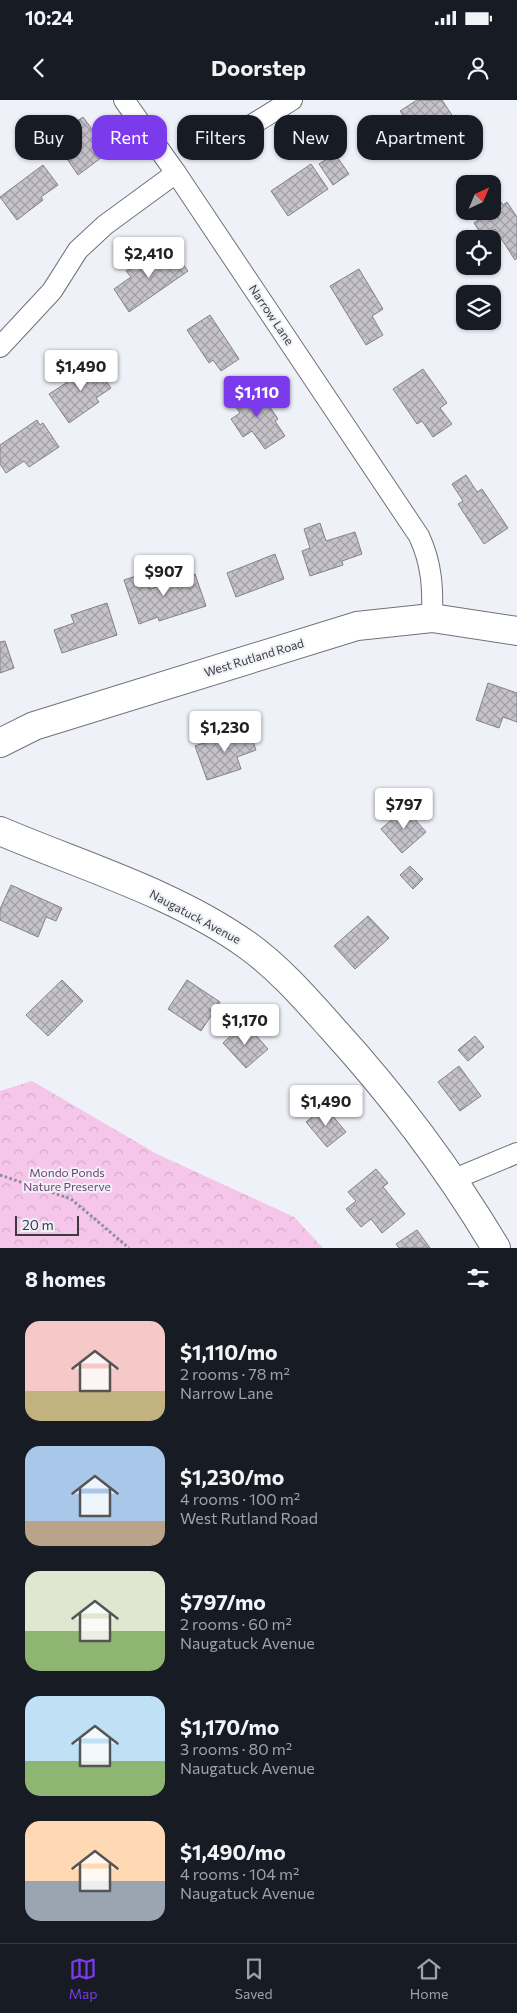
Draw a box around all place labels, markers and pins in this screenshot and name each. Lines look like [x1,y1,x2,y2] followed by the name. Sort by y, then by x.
[108,236,190,279] pin: $2,410
[40,350,122,392] pin: $1,490
[216,376,298,418] pin: $1,110
[134,554,194,597] pin: $907
[184,710,266,753] pin: $1,230
[374,788,434,830] pin: $797
[204,1004,286,1046] pin: $1,170
[285,1084,367,1127] pin: $1,490

